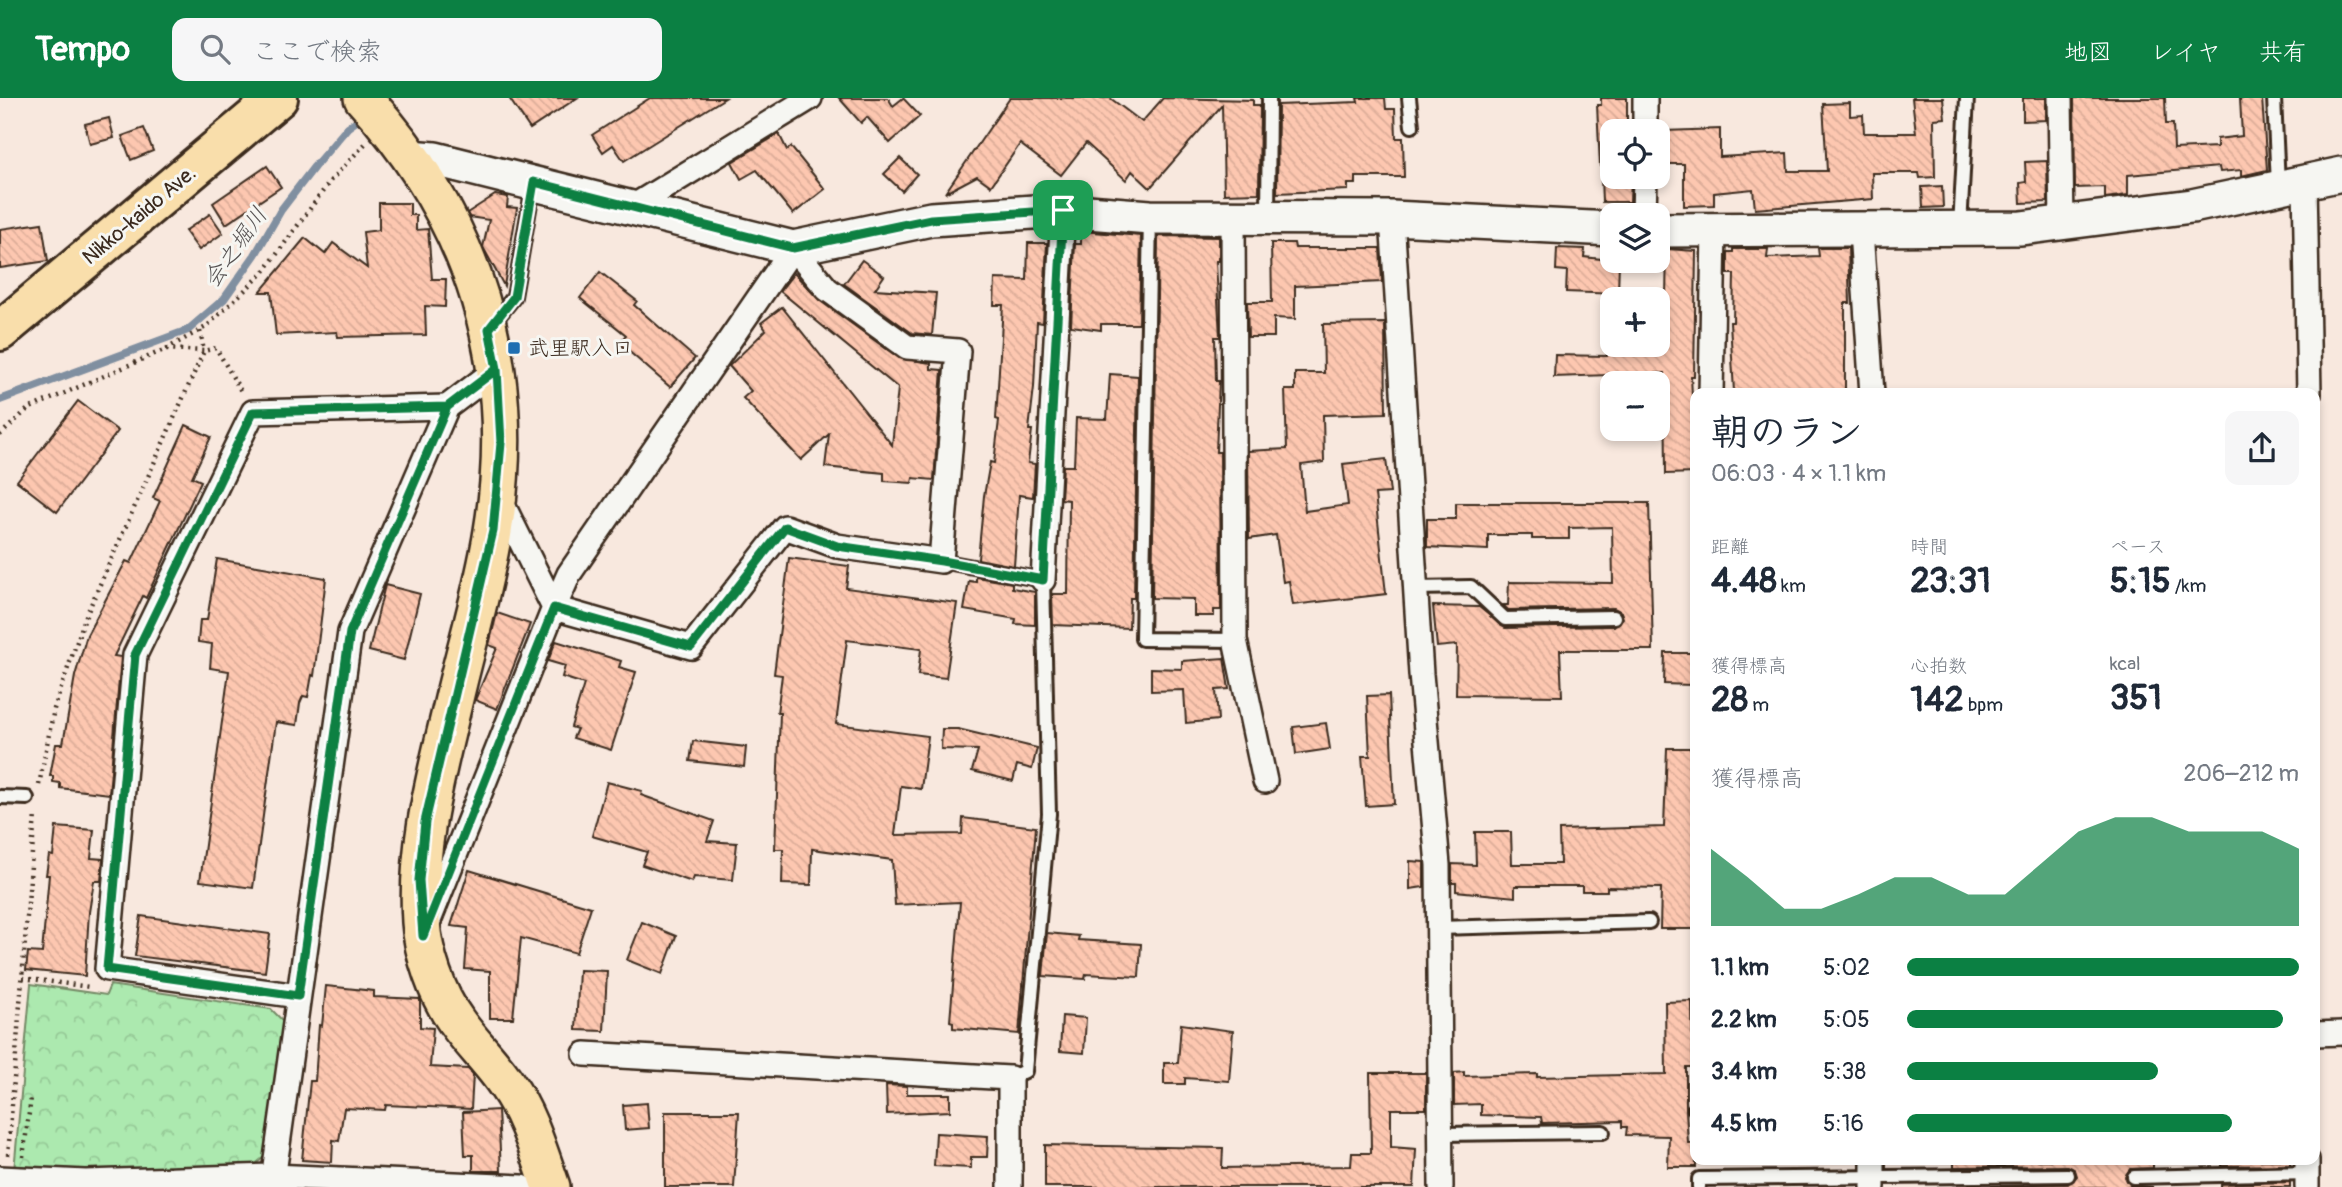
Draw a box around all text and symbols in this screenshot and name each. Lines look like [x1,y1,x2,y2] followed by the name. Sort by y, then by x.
[172,18,662,81] search box
[35,29,130,70] text: Tempo
[196,30,234,68] icon: search
[252,36,382,68] text: ここで検索
[2064,38,2112,67] text: 地図
[2150,38,2221,67] text: レイヤ
[2259,38,2307,67] text: 共有
[1600,119,1670,441] map controls
[1600,119,1670,189] button: locate
[77,160,202,271] street label: Nikko-kaido Ave.
[1033,180,1093,240] pin
[1044,191,1082,229] icon: arrive
[197,201,274,293] water label: 会之堀川
[1600,203,1670,273] button: layers
[1600,287,1670,357] button: +
[528,335,633,362] place label: 武里駅入口
[506,340,522,356] marker: 武里駅入口
[1600,371,1670,441] button: −
[1711,409,1863,457] text: 朝のラン
[2225,411,2299,485] button: share
[1711,459,1886,488] text: 06:03 · 4 × 1.1 km
[1711,535,1749,559] text: 距離
[1910,535,1948,559] text: 時間
[2110,535,2166,559] text: ペース
[1711,559,1777,603] text: 4.48
[1910,559,1991,603] text: 23:31
[2110,559,2171,603] text: 5:15
[1777,574,1806,598] text: km
[2171,574,2206,598] text: /km
[2110,652,2141,676] text: kcal
[1711,654,1787,678] text: 獲得標高
[1910,654,1967,678] text: 心拍数
[2110,676,2162,720] text: 351
[1711,678,1748,722] text: 28
[1910,678,1964,722] text: 142
[1748,693,1769,717] text: m
[1964,693,2003,717] text: bpm
[2183,759,2299,788] text: 206–212 m
[1711,764,1803,793] text: 獲得標高
[1711,953,1769,982] text: 1.1 km
[1823,953,1870,982] text: 5:02
[1711,1005,1777,1034] text: 2.2 km
[1823,1005,1870,1034] text: 5:05
[1711,1057,1777,1086] text: 3.4 km
[1823,1057,1866,1086] text: 5:38
[1711,1109,1777,1138] text: 4.5 km
[1823,1109,1864,1138] text: 5:16

